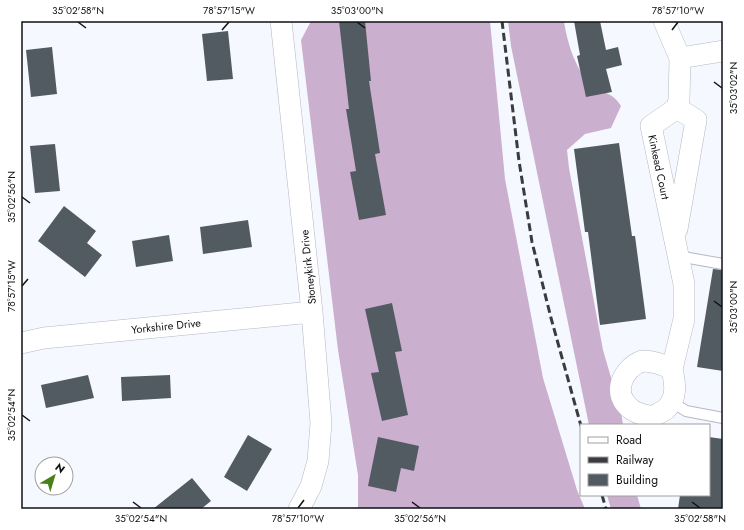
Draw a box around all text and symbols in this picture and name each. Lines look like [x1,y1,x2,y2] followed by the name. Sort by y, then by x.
[52,3,104,18] text: 35°02'58"N
[203,3,255,18] text: 78°57'15"W
[331,3,383,18] text: 35°03'00"N
[652,3,704,18] text: 78°57'10"W
[726,62,741,114] text: 35°03'02"N
[644,133,674,201] street label: Kinkead Court
[4,171,19,223] text: 35°02'56"N
[296,229,320,305] street label: Stoneykirk Drive
[4,260,19,312] text: 78°57'15"W
[726,281,741,333] text: 35°03'00"N
[130,314,202,338] street label: Yorkshire Drive
[4,389,19,441] text: 35°02'54"N
[580,424,710,496] legend
[616,431,642,449] text: Road
[616,451,654,469] text: Railway
[34,456,74,496] north arrow
[52,459,69,477] text: N
[616,471,658,489] text: Building
[115,511,167,526] text: 35°02'54"N
[272,511,324,526] text: 78°57'10"W
[394,511,446,526] text: 35°02'56"N
[674,511,726,526] text: 35°02'58"N

